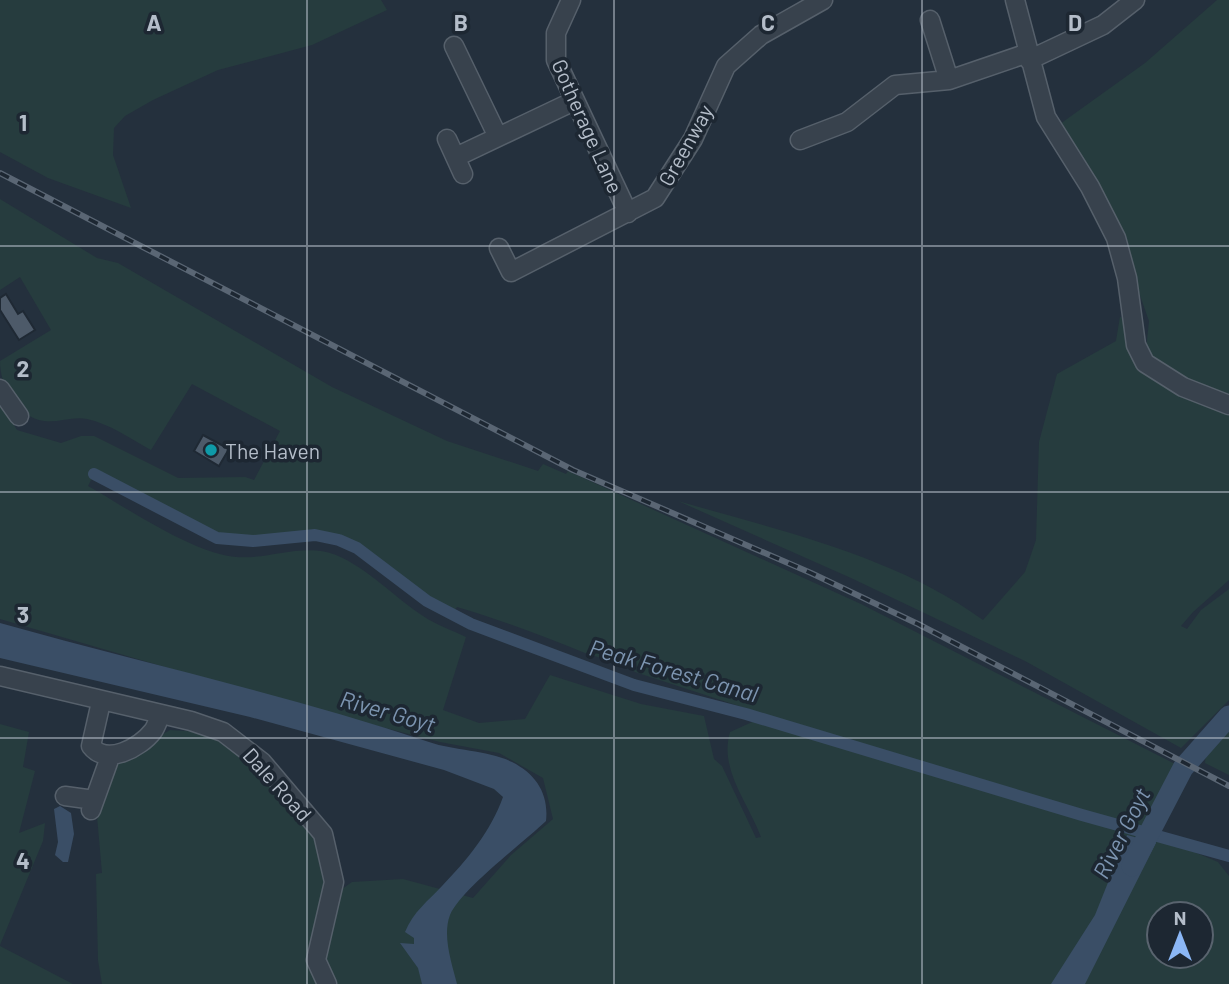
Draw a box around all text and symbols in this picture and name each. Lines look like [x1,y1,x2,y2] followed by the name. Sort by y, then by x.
[146,8,162,36] text: A
[454,8,468,36] text: B
[761,8,775,36] text: C
[1068,8,1082,36] text: D
[547,55,629,197] street label: Gotherage Lane
[652,100,718,190] street label: Greenway
[19,108,27,136] text: 1
[17,354,29,382] text: 2
[225,438,320,463] place label: The Haven
[203,442,219,458] marker: The Haven
[17,600,29,628] text: 3
[586,633,762,707] water label: Peak Forest Canal
[337,684,439,738] water label: River Goyt
[239,742,317,826] street label: Dale Road
[1086,783,1156,883] water label: River Goyt
[16,846,30,874] text: 4
[1145,900,1215,970] north arrow
[1174,906,1186,929] text: N

